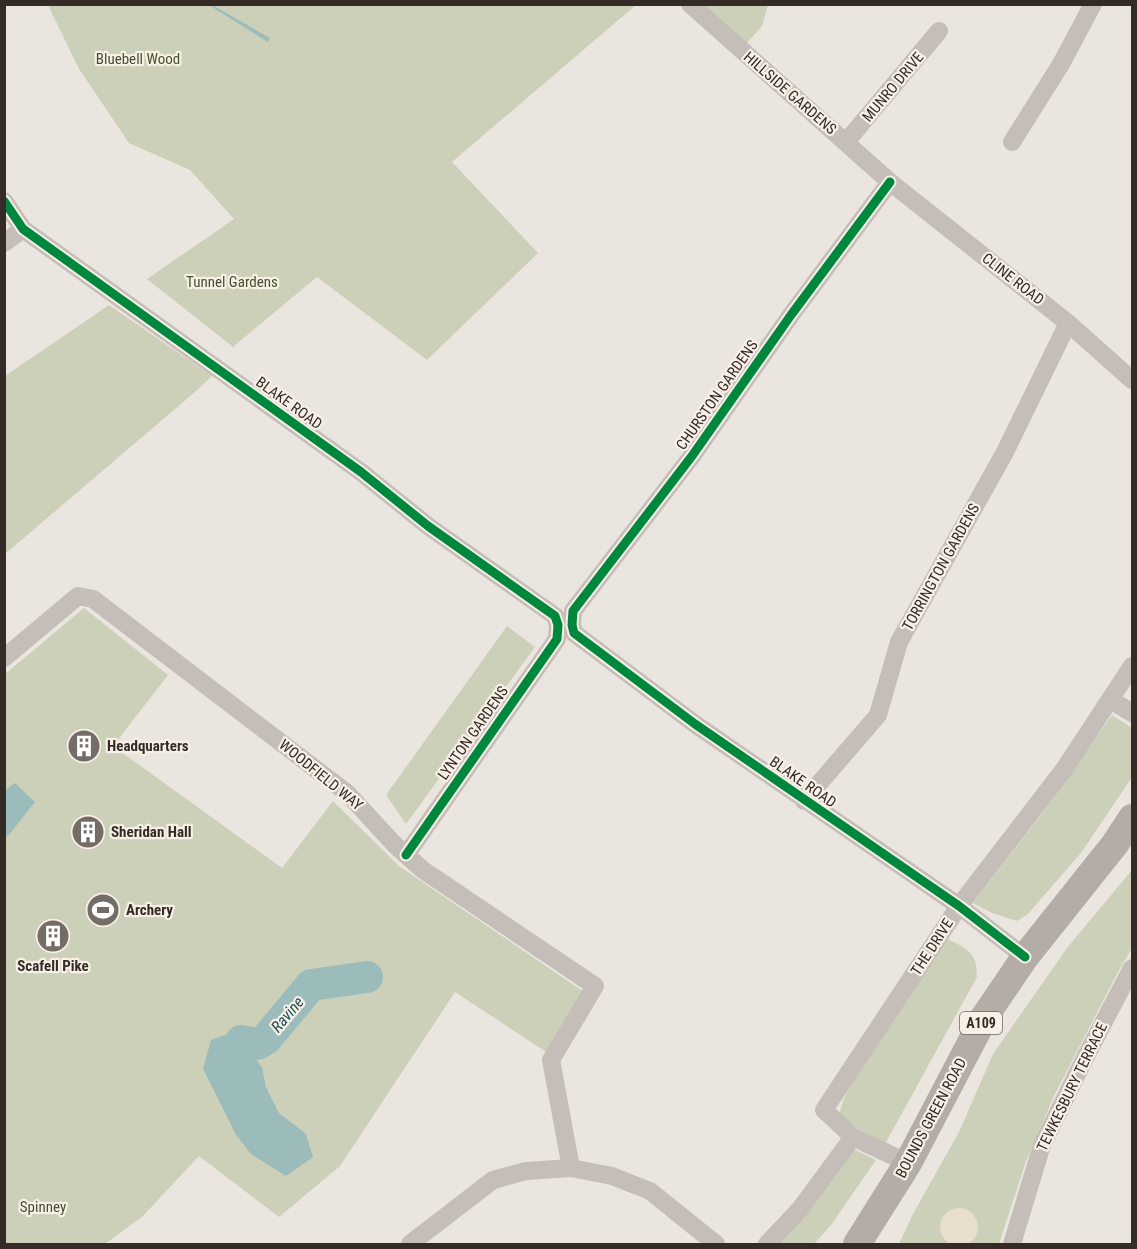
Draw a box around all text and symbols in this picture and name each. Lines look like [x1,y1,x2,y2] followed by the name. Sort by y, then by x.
[740,48,840,138] street label: HILLSIDE GARDENS
[859,48,927,126] street label: MUNRO DRIVE
[96,50,180,68] park label: Bluebell Wood
[978,249,1048,309] street label: CLINE ROAD
[186,273,278,291] park label: Tunnel Gardens
[672,336,762,453] street label: CHURSTON GARDENS
[252,373,326,433] street label: BLAKE ROAD
[899,500,983,634] street label: TORRINGTON GARDENS
[434,682,512,783] street label: LYNTON GARDENS
[66,728,102,764] building icon: Headquarters
[275,736,367,814] street label: WOODFIELD WAY
[107,737,189,755] place label: Headquarters
[766,752,840,812] street label: BLAKE ROAD
[70,814,106,850] building icon: Sheridan Hall
[111,823,192,841] place label: Sheridan Hall
[85,892,121,928] sports icon: Archery
[126,901,173,919] place label: Archery
[907,915,957,979] street label: THE DRIVE
[35,918,71,954] building icon: Scafell Pike
[17,957,89,975] place label: Scafell Pike
[267,993,308,1036] water label: Ravine
[960,1012,1002,1034] road number: A109
[1033,1020,1111,1154] street label: TEWKESBURY TERRACE
[892,1055,970,1181] street label: BOUNDS GREEN ROAD
[20,1198,66,1216] park label: Spinney

